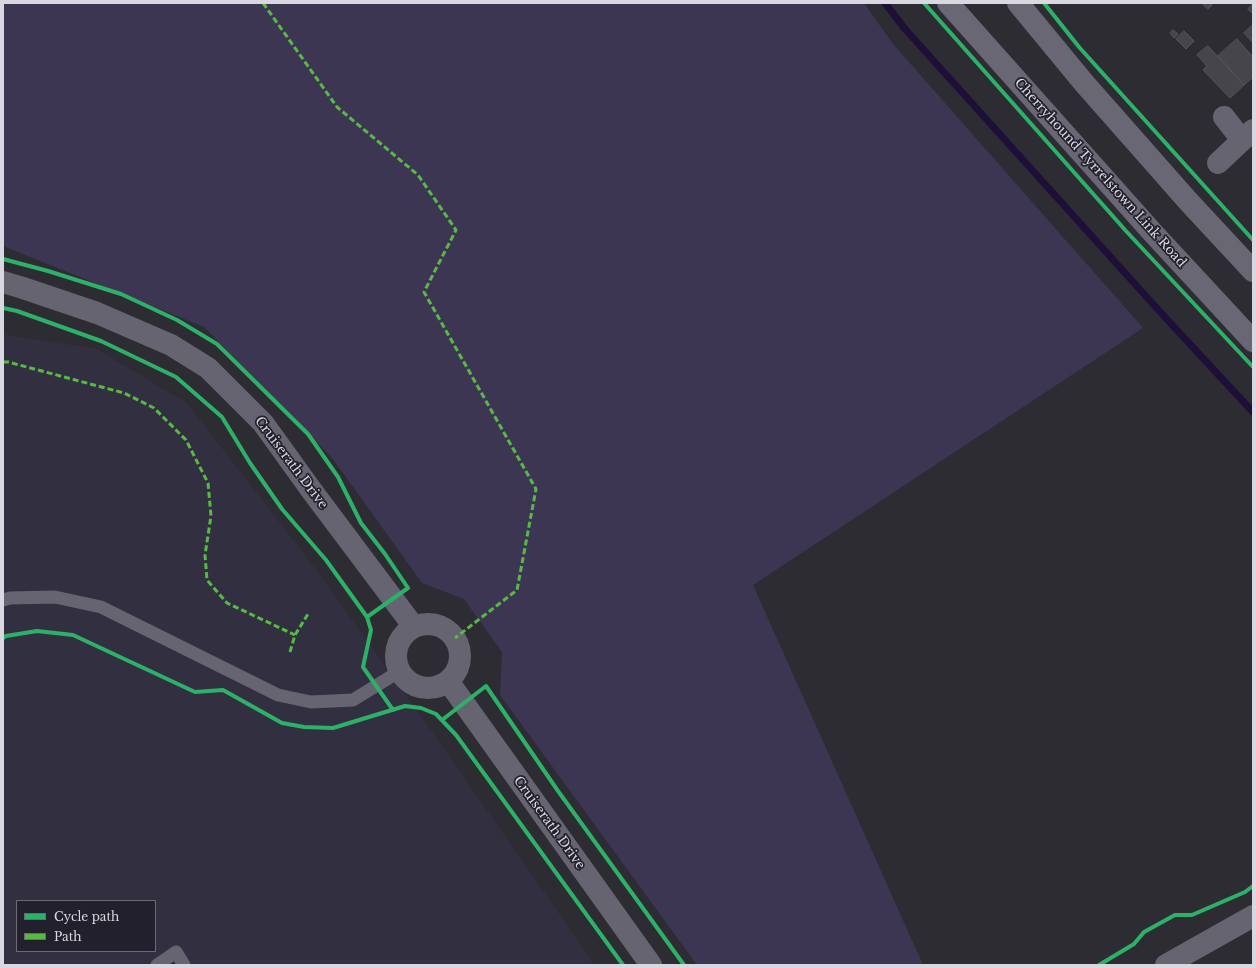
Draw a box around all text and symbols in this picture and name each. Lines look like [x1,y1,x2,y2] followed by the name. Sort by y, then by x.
[1011,75,1189,271] street label: Cherryhound Tyrrelstown Link Road
[251,414,331,512] street label: Cruiserath Drive
[510,773,588,873] street label: Cruiserath Drive
[16,900,156,952] legend
[54,909,119,924] text: Cycle path
[54,929,82,944] text: Path

